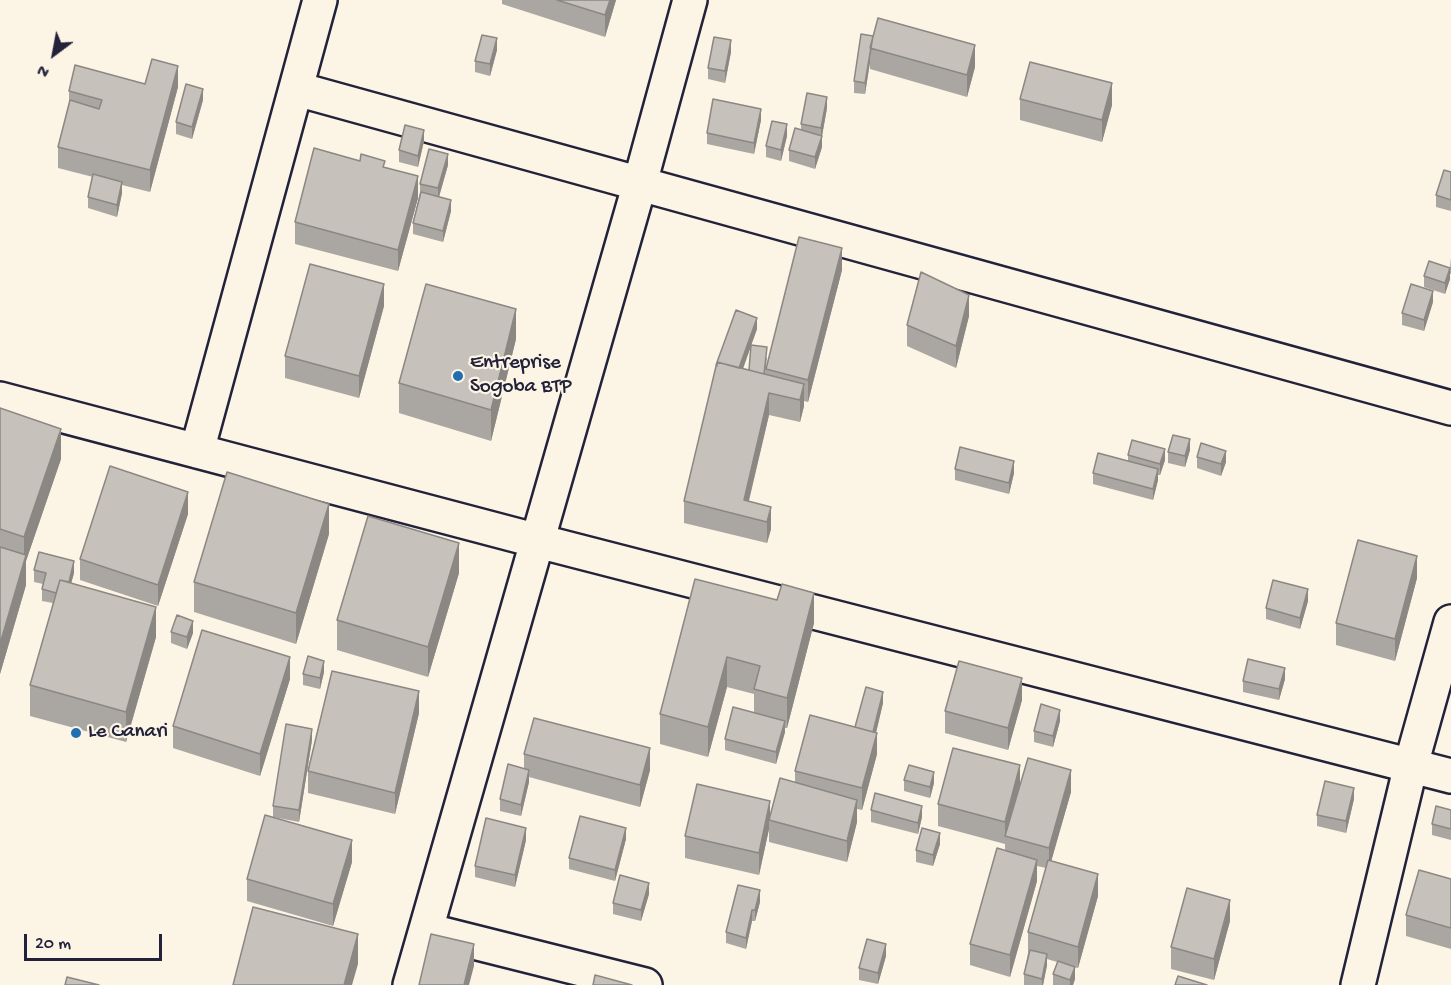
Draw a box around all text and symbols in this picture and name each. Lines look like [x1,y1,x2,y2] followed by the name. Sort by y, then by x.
[24,24,84,84] north arrow
[35,59,54,81] text: N
[470,351,572,401] place label: Entreprise Sogoba BTP
[451,369,465,383] marker: Entreprise Sogoba BTP
[88,720,168,746] place label: Le Canari
[69,726,83,740] marker: Le Canari
[27,922,165,960] scale bar
[35,934,71,955] text: 20 m

